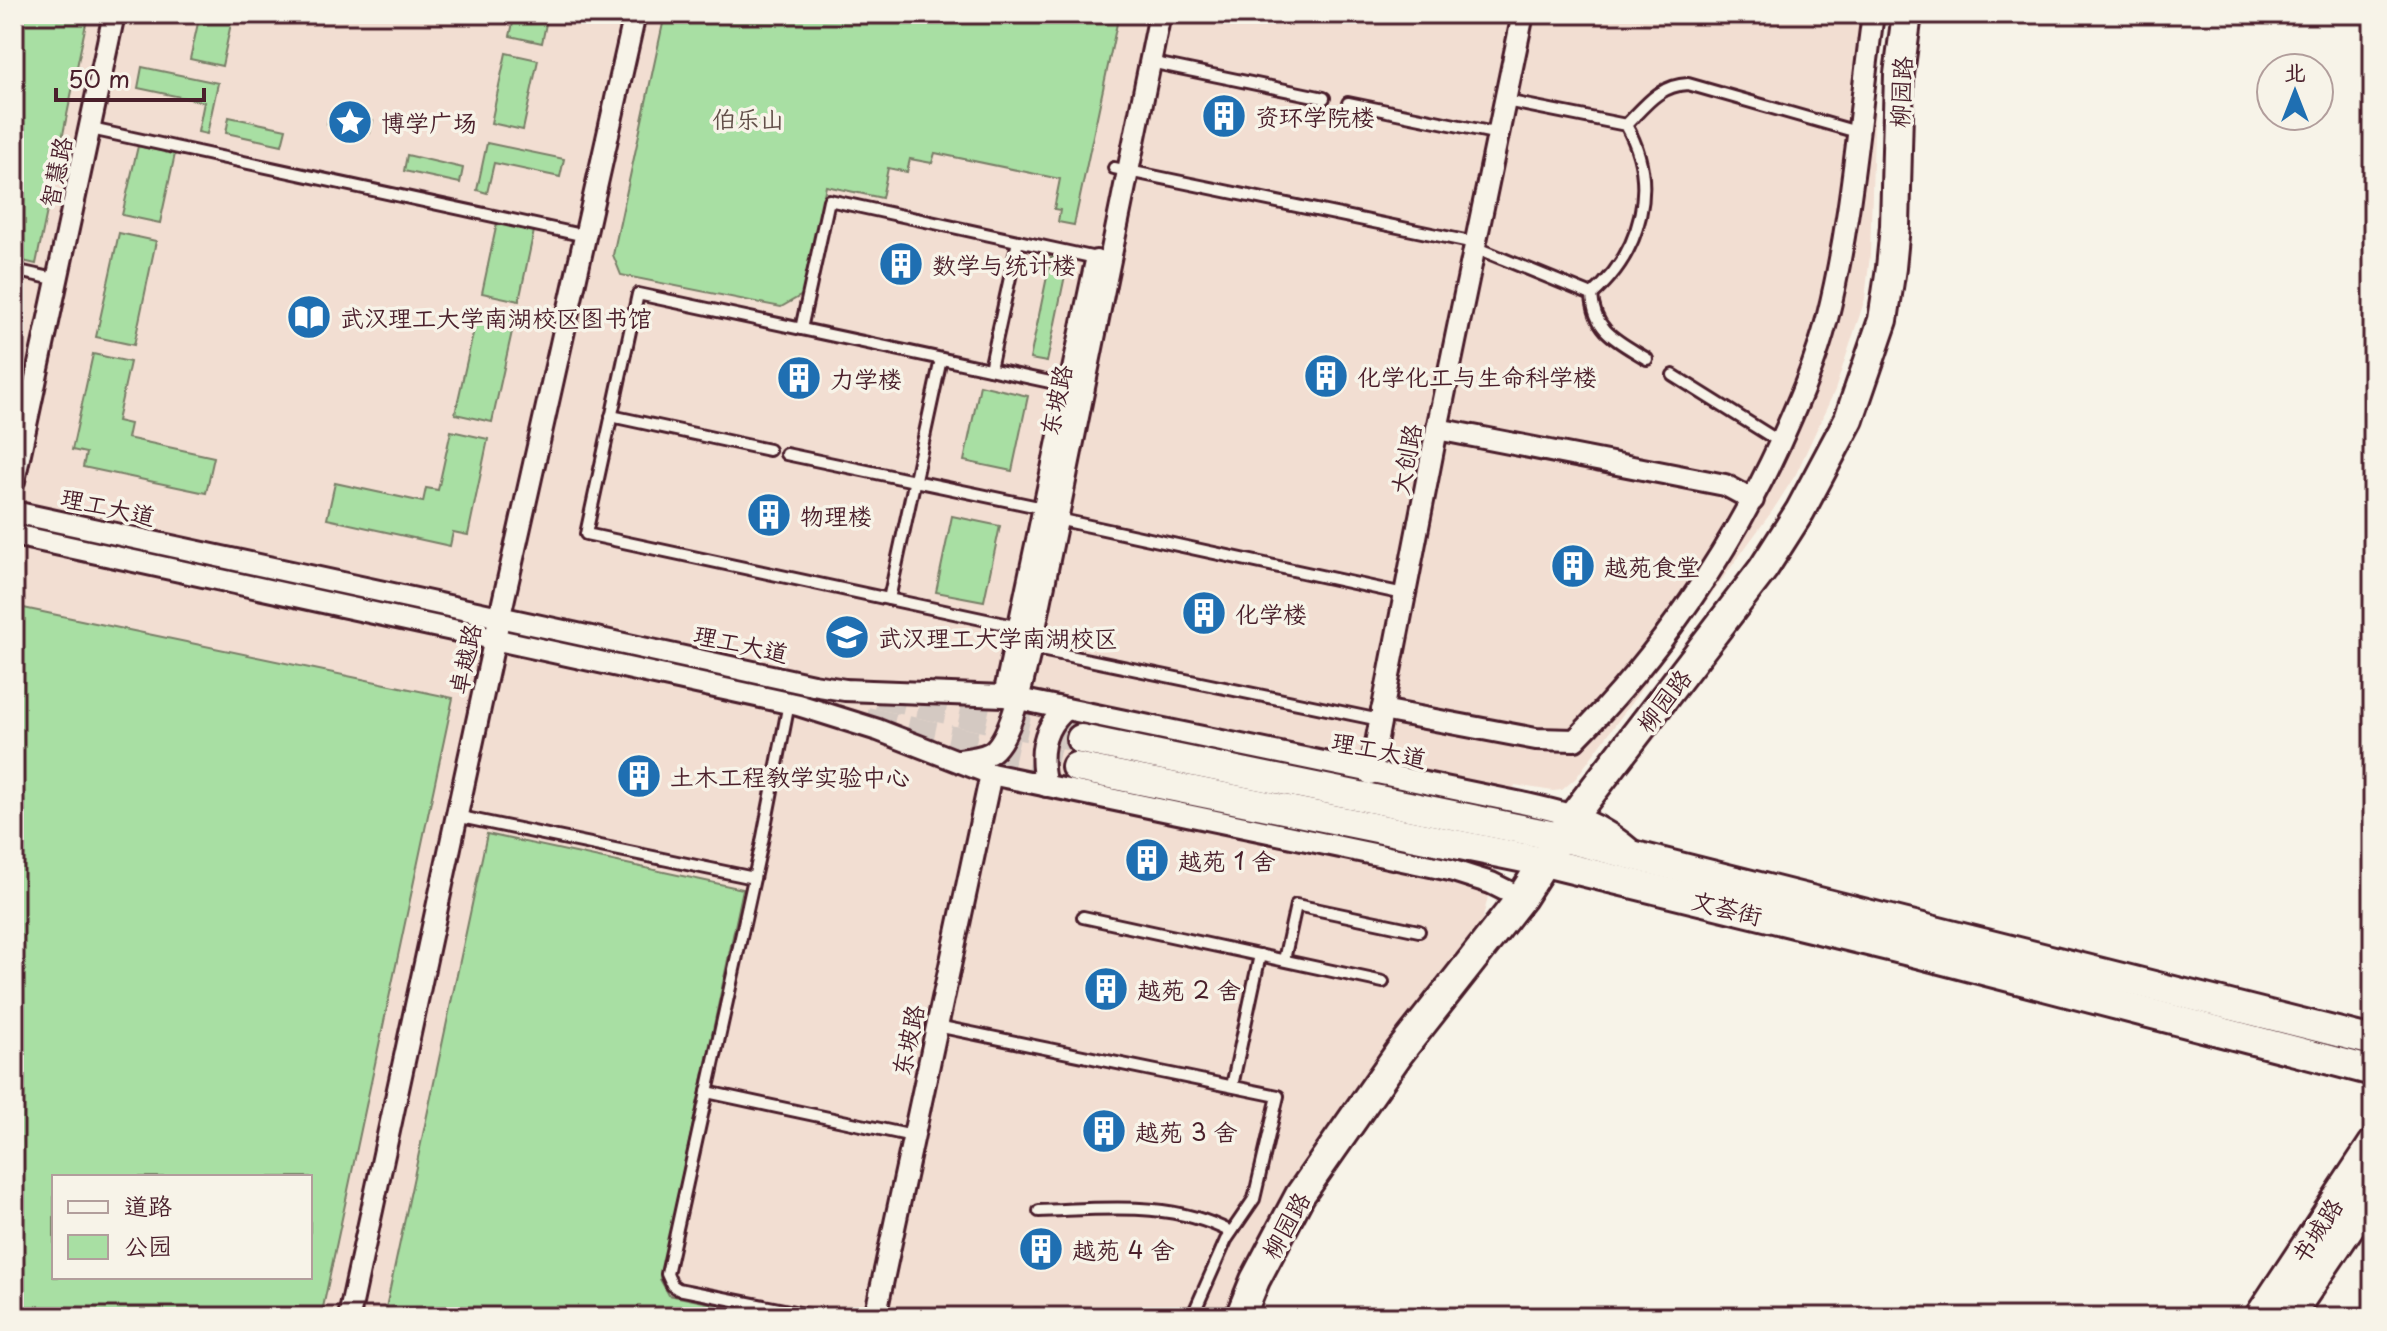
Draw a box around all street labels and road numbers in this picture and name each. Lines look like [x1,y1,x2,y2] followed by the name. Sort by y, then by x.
[1880,55,1920,129] street label: 柳园路
[30,133,80,211] street label: 智慧路
[1030,361,1080,439] street label: 东坡路
[1380,420,1430,498] street label: 大创路
[57,478,159,534] street label: 理工大道
[690,615,792,671] street label: 理工大道
[439,620,489,698] street label: 卓越路
[1627,661,1699,739] street label: 柳园路
[1328,722,1430,776] street label: 理工大道
[1688,881,1766,933] street label: 文荟街
[882,1001,932,1079] street label: 东坡路
[1252,1185,1318,1265] street label: 柳园路
[2281,1190,2351,1270] street label: 书城路

